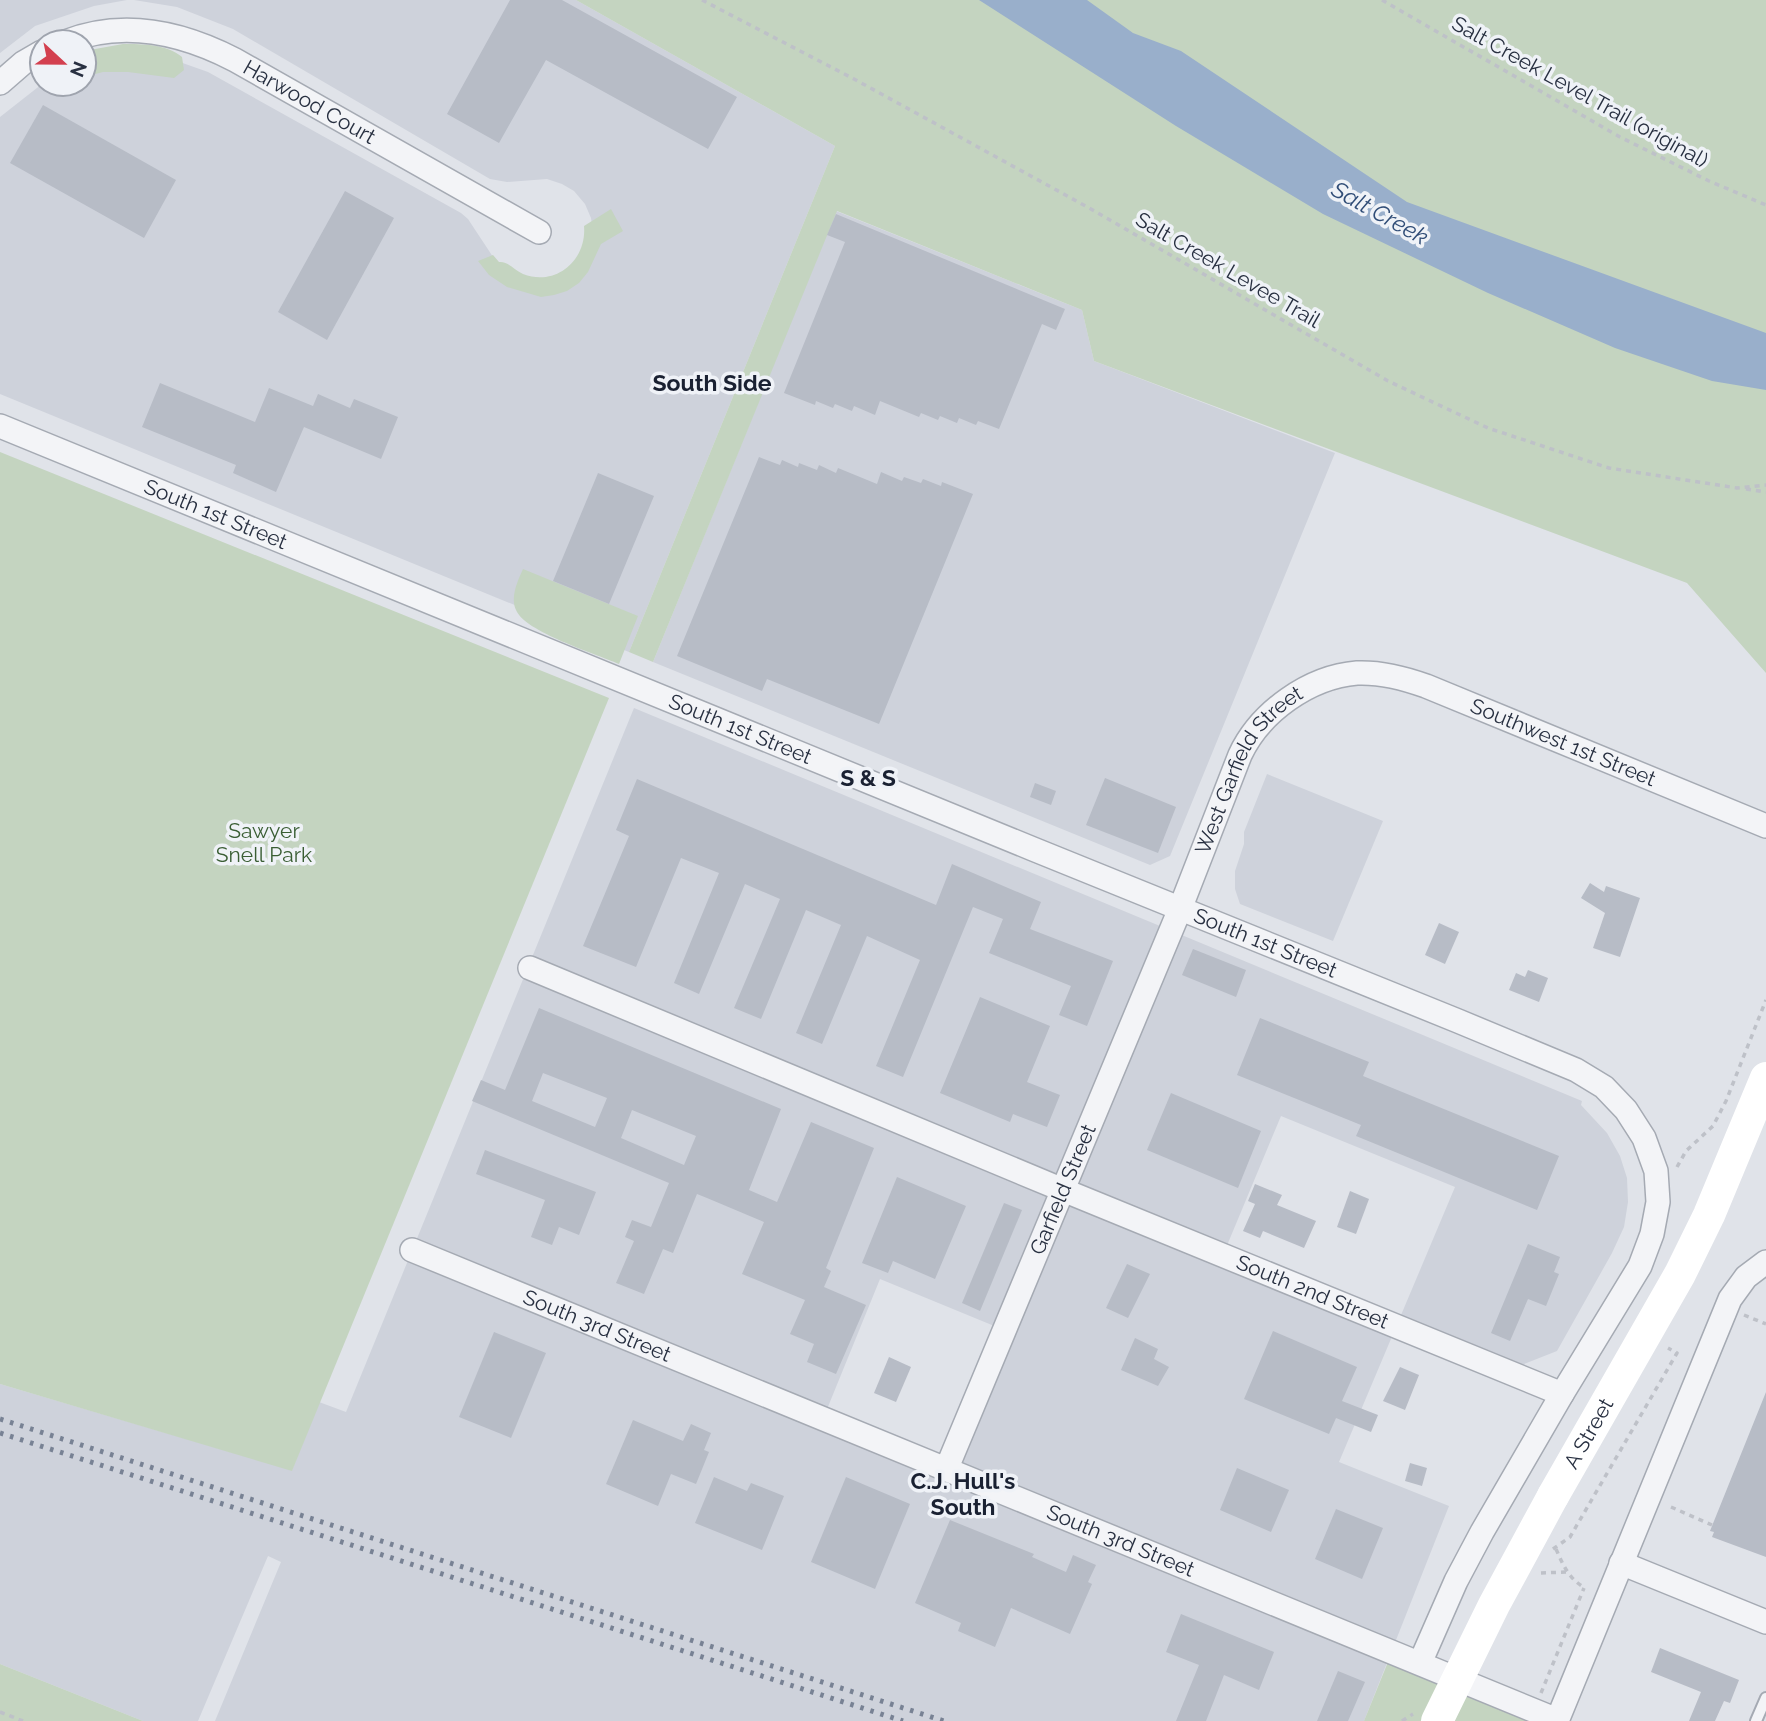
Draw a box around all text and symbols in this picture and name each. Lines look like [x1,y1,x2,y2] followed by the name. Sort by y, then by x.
[1448,11,1713,173] street label: Salt Creek Level Trail (original)
[28,28,98,98] north arrow
[239,54,380,149] street label: Harwood Court
[66,59,92,80] text: N
[1327,175,1433,250] water label: Salt Creek
[1131,206,1325,333] street label: Salt Creek Levee Trail
[652,369,772,396] district label: South Side
[141,473,291,554] street label: South 1st Street
[1190,680,1307,858] street label: West Garfield Street
[665,688,816,769] street label: South 1st Street
[1467,693,1660,791] street label: Southwest 1st Street
[840,764,896,791] district label: S & S
[216,818,312,867] park label: Sawyer Snell Park
[1190,902,1341,983] street label: South 1st Street
[1024,1120,1101,1258] street label: Garfield Street
[1233,1249,1393,1334] street label: South 2nd Street
[520,1284,675,1367] street label: South 3rd Street
[1558,1394,1618,1473] street label: A Street
[911,1467,1015,1520] district label: C.J. Hull's South
[1043,1499,1198,1582] street label: South 3rd Street

